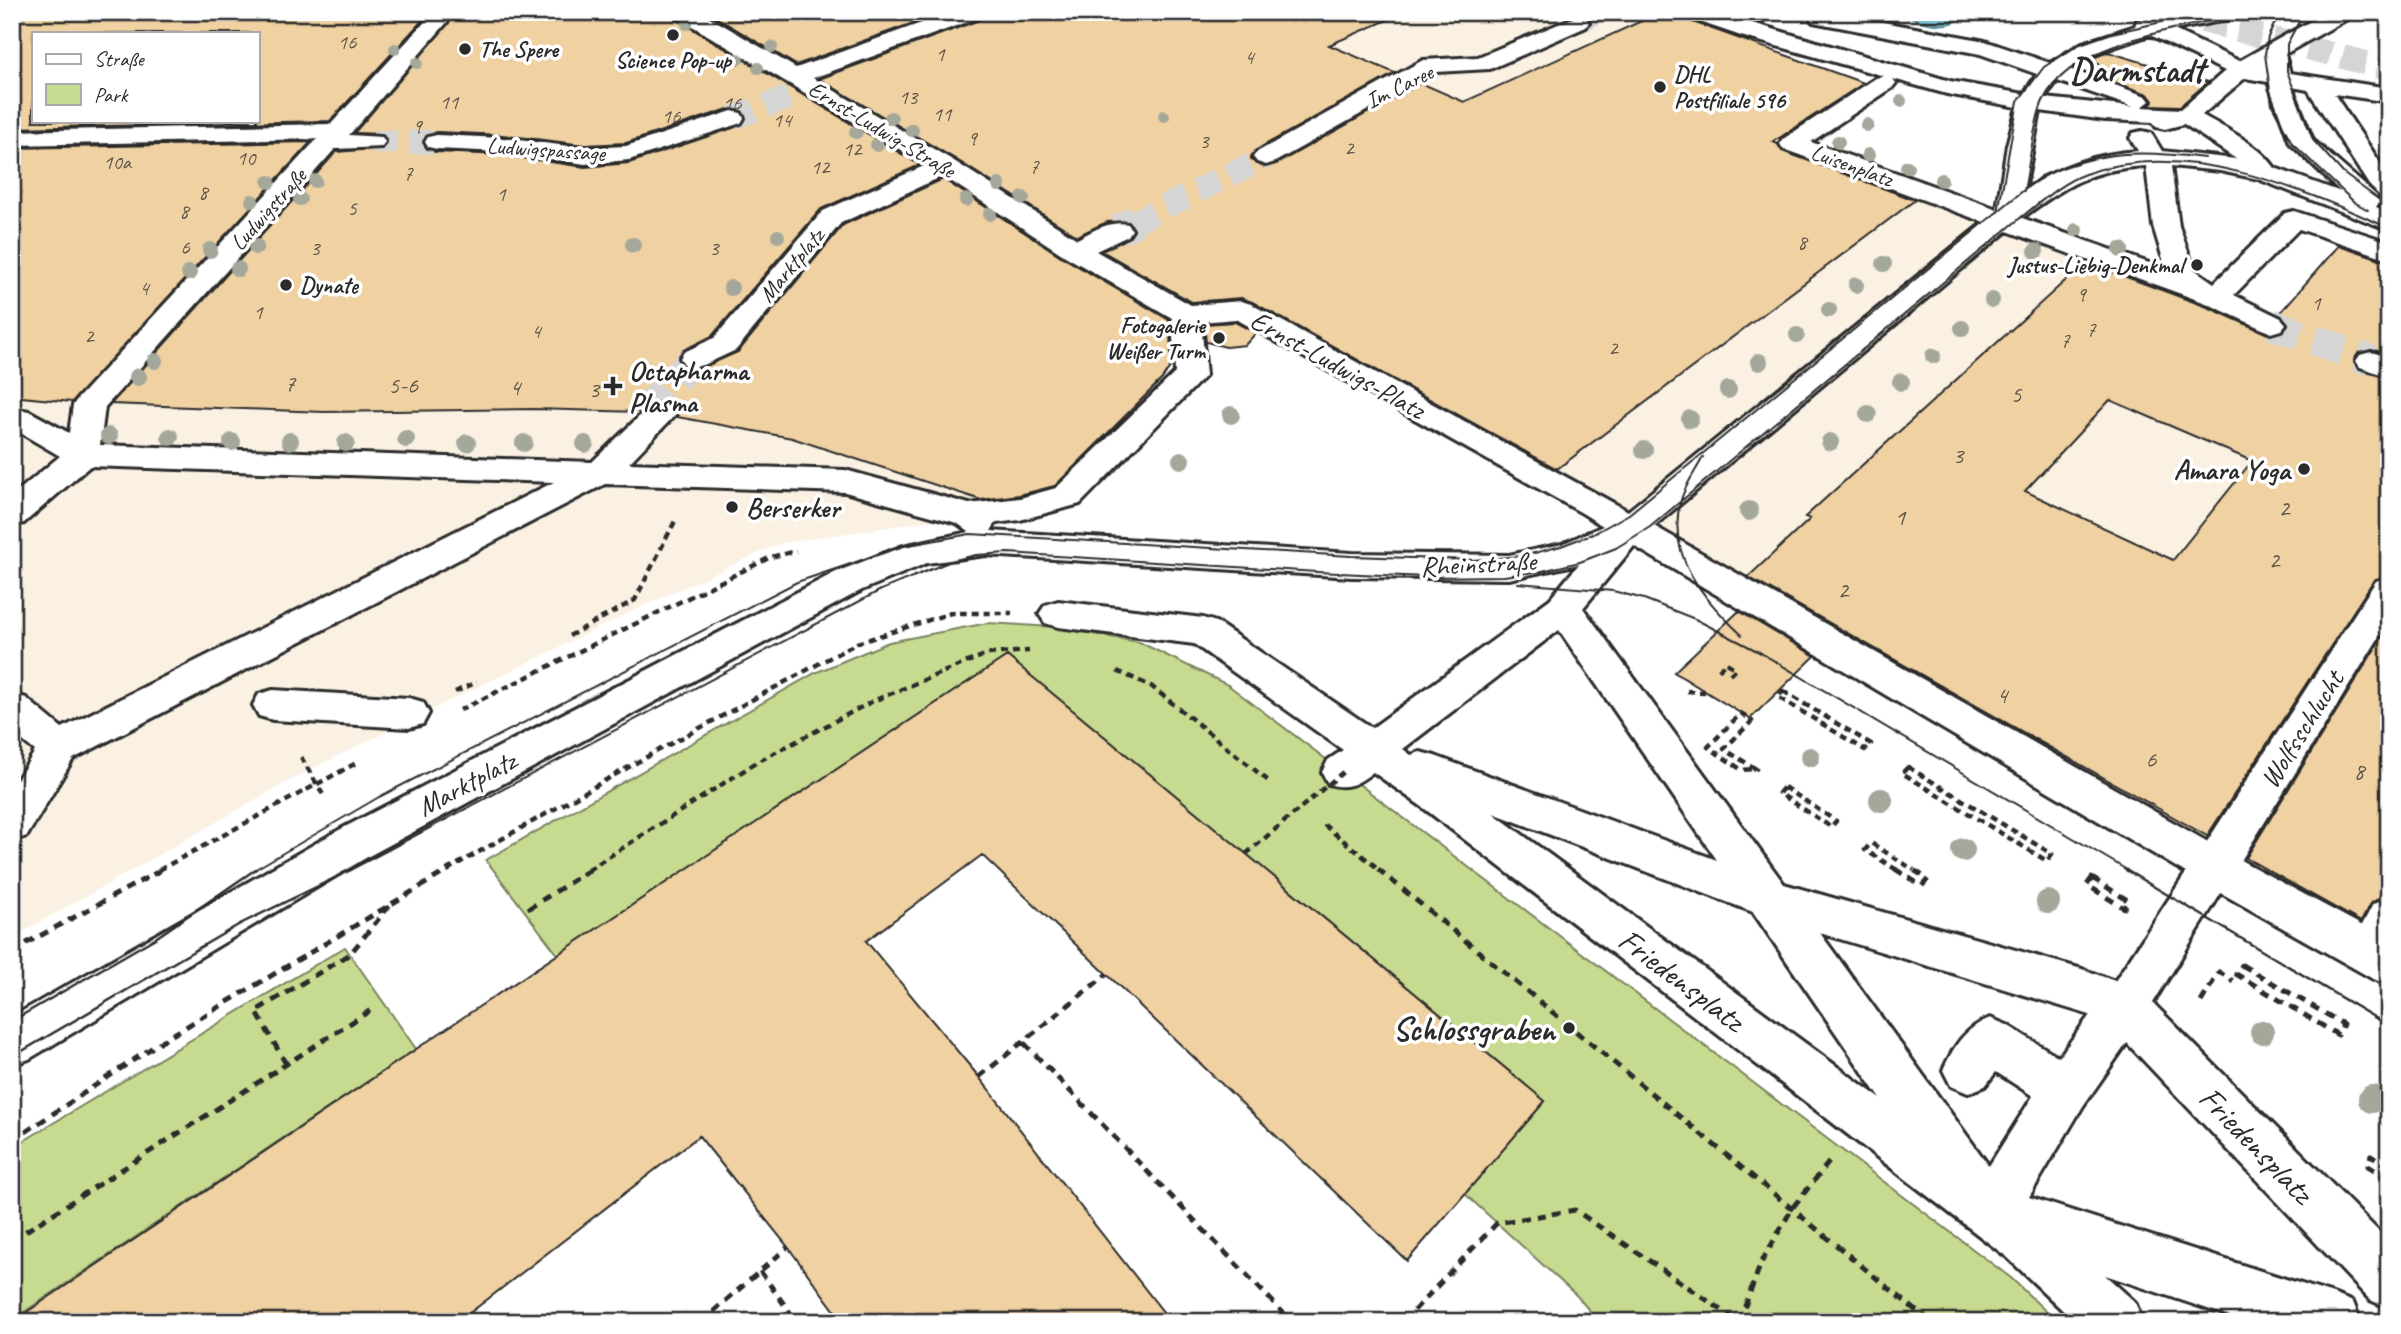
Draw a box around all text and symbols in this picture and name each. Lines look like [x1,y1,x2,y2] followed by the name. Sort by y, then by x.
[665,27,681,43] marker: Science Pop-up
[338,29,357,55] house number: 16
[32,32,259,122] legend
[479,35,560,64] place label: The Spere
[457,41,473,57] marker: The Spere
[935,41,946,67] house number: 1
[1244,44,1256,70] house number: 4
[94,46,146,72] text: Straße
[615,46,733,75] place label: Science Pop-up
[2070,48,2209,93] district label: Darmstadt
[1361,57,1439,115] street label: Im Caree
[1674,60,1787,115] place label: DHL Postfiliale 596
[803,74,962,185] street label: Ernst-Ludwig-Straße
[1652,79,1668,95] marker: DHL Postfiliale 596
[94,82,129,108] text: Park
[899,84,919,110] house number: 13
[440,89,460,115] house number: 11
[723,90,742,116] house number: 16
[933,101,953,127] house number: 11
[662,103,681,129] house number: 16
[773,107,794,133] house number: 14
[412,113,423,139] house number: 9
[967,125,978,151] house number: 9
[1199,128,1210,154] house number: 3
[486,131,607,168] street label: Ludwigspassage
[1344,135,1355,161] house number: 2
[843,136,863,162] house number: 12
[1807,137,1898,194] street label: Luisenplatz
[237,145,257,171] house number: 10
[103,149,133,175] house number: 10a
[1029,153,1040,179] house number: 7
[811,154,831,180] house number: 12
[403,160,414,186] house number: 7
[224,161,314,256] street label: Ludwigstraße
[198,179,210,205] house number: 8
[496,181,507,207] house number: 1
[347,195,358,221] house number: 5
[179,198,191,224] house number: 8
[752,220,832,308] street label: Marktplatz
[1797,229,1809,255] house number: 8
[180,234,190,260] house number: 6
[310,235,321,261] house number: 3
[709,235,720,261] house number: 3
[2006,251,2188,280] place label: Justus-Liebig-Denkmal
[2189,257,2205,273] marker: Justus-Liebig-Denkmal
[300,271,360,300] place label: Dynate
[139,275,151,301] house number: 4
[278,277,294,293] marker: Dynate
[2076,281,2087,307] house number: 9
[2311,290,2322,316] house number: 1
[253,299,264,325] house number: 1
[1244,302,1433,428] street label: Ernst-Ludwigs-Platz
[1107,311,1207,366] place label: Fotogalerie Weißer Turm
[2086,316,2097,342] house number: 7
[531,318,543,344] house number: 4
[84,323,95,349] house number: 2
[2060,327,2071,353] house number: 7
[1211,330,1227,346] marker: Fotogalerie Weißer Turm
[1608,335,1619,361] house number: 2
[629,353,750,420] place label: Octapharma Plasma
[285,368,297,398] house number: 7
[388,370,419,400] house number: 5-6
[510,372,523,402] house number: 4
[589,374,602,404] house number: 3
[603,376,623,396] marker: Octapharma Plasma
[2011,379,2023,409] house number: 5
[1953,440,1966,470] house number: 3
[2174,452,2292,487] place label: Amara Yoga
[2296,461,2312,477] marker: Amara Yoga
[746,490,842,525] place label: Berserker
[2279,493,2292,523] house number: 2
[724,499,740,515] marker: Berserker
[1895,502,1907,532] house number: 1
[1419,543,1539,584] street label: Rheinstraße
[2269,545,2282,575] house number: 2
[1838,575,1851,605] house number: 2
[2252,662,2353,794] street label: Wolfsschlucht
[1997,680,2010,710] house number: 4
[411,741,524,824] street label: Marktplatz
[2146,744,2158,774] house number: 6
[2354,756,2367,786] house number: 8
[1610,919,1755,1042] street label: Friedensplatz
[1393,1008,1557,1050] place label: Schlossgraben
[1561,1020,1577,1036] marker: Schlossgraben
[2190,1077,2324,1214] street label: Friedensplatz

